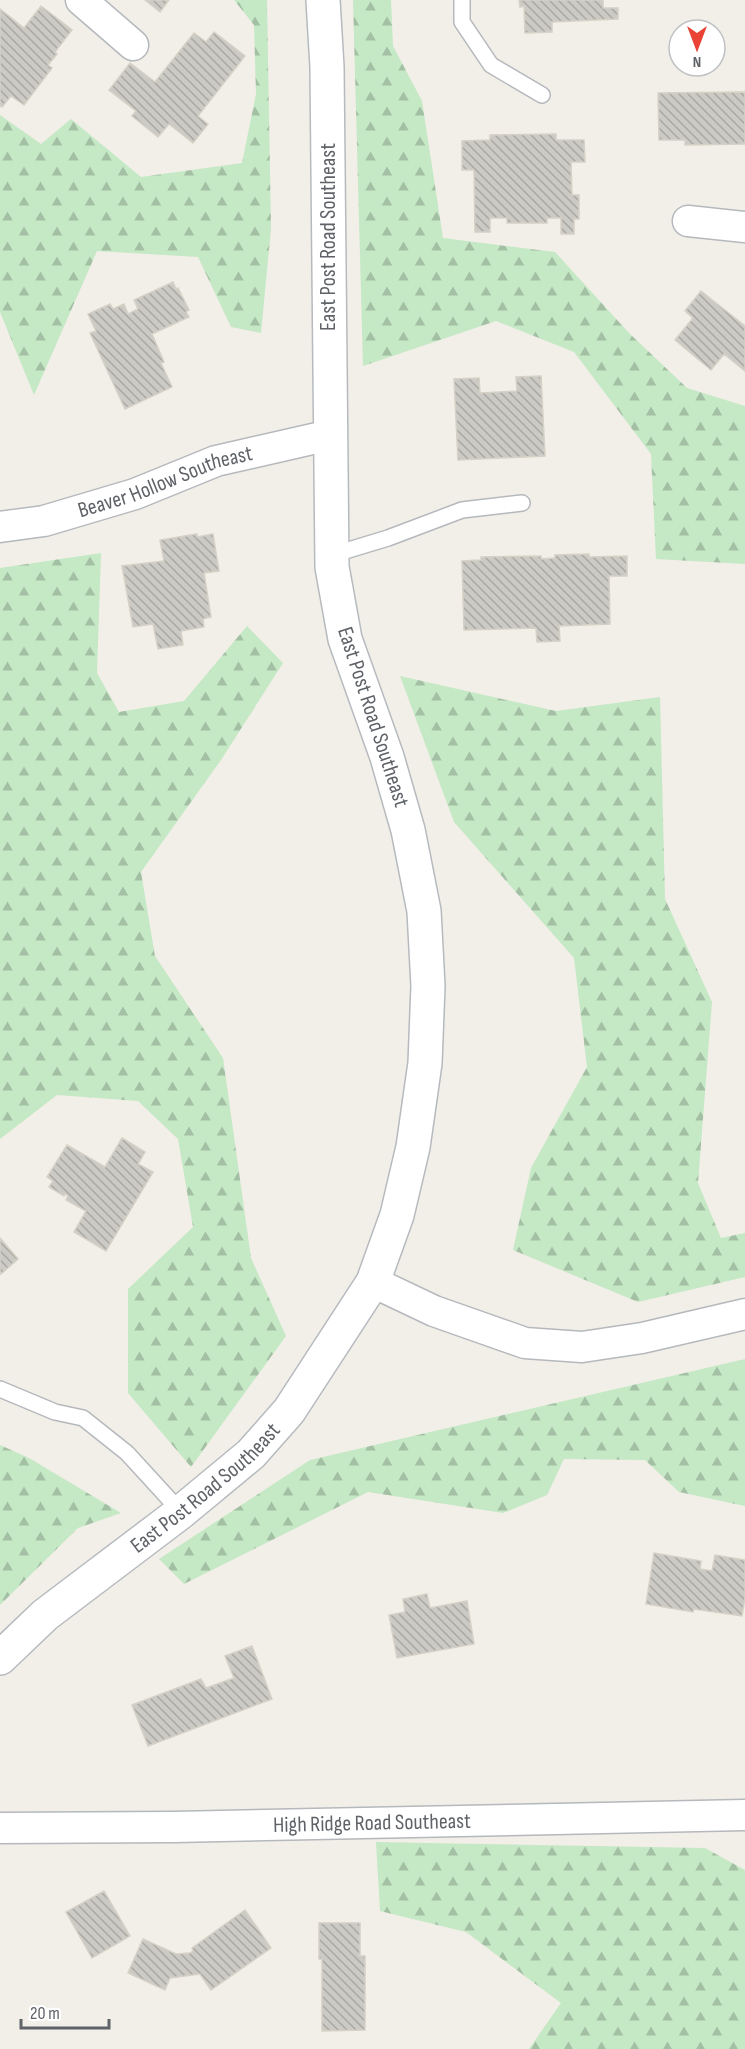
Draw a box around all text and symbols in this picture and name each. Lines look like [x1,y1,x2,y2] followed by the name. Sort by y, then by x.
[667,18,727,78] north arrow
[693,52,701,71] text: N
[315,143,342,331] street label: East Post Road Southeast
[75,440,255,524] street label: Beaver Hollow Southeast
[331,624,415,811] street label: East Post Road Southeast
[125,1417,286,1559] street label: East Post Road Southeast
[273,1807,471,1838] street label: High Ridge Road Southeast
[21,1992,110,2030] scale bar
[30,2003,60,2024] text: 20 m

